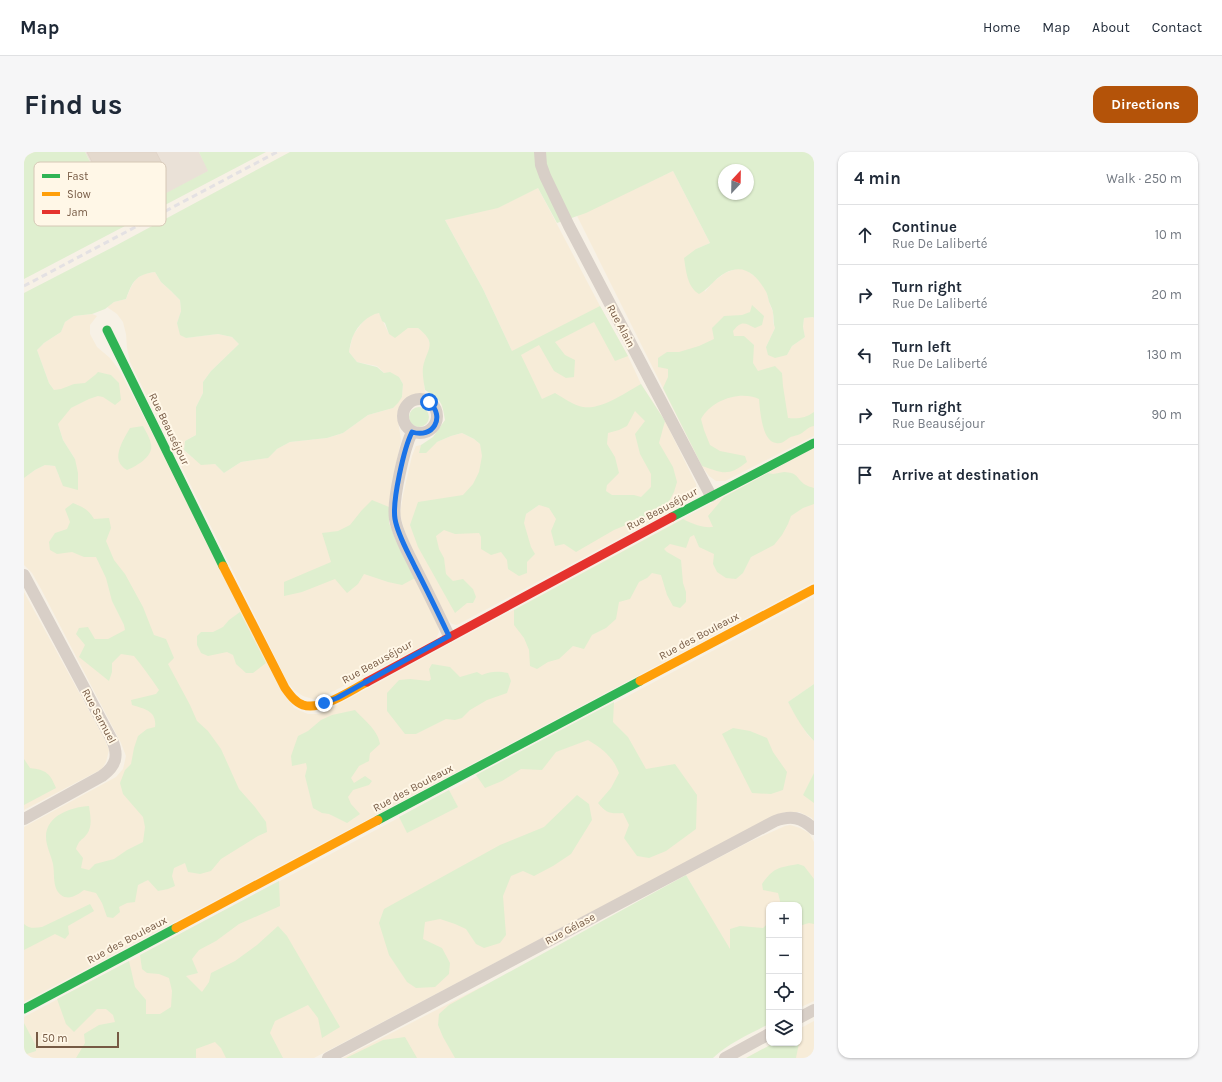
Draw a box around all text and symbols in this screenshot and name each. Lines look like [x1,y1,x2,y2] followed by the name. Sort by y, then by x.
[20,17,59,39] text: Map
[983,19,1020,36] text: Home
[1042,19,1070,36] text: Map
[1092,19,1130,36] text: About
[1152,19,1202,36] text: Contact
[1093,86,1198,123] button: Directions
[24,88,123,121] text: Find us
[34,162,166,226] legend
[718,164,754,200] north arrow
[854,168,901,188] text: 4 min
[67,170,88,183] text: Fast
[1106,171,1182,186] text: Walk · 250 m
[67,188,91,201] text: Slow
[67,206,88,219] text: Jam
[892,218,957,236] text: Continue
[854,224,876,246] icon: ahead
[1155,227,1182,242] text: 10 m
[892,236,987,251] text: Rue De Laliberté
[892,278,962,296] text: Turn right
[854,284,876,306] icon: right
[1152,287,1182,302] text: 20 m
[892,296,987,311] text: Rue De Laliberté
[604,302,638,350] street label: Rue Alain
[892,338,951,356] text: Turn left
[854,344,876,366] icon: left
[1147,347,1182,362] text: 130 m
[892,356,987,371] text: Rue De Laliberté
[146,391,192,467] street label: Rue Beauséjour
[420,393,438,411] route start
[892,398,962,416] text: Turn right
[854,404,876,426] icon: right
[1151,407,1182,422] text: 90 m
[892,416,985,431] text: Rue Beauséjour
[854,464,876,486] icon: arrive
[892,466,1039,484] text: Arrive at destination
[624,485,700,533] street label: Rue Beauséjour
[657,609,742,663] street label: Rue des Bouleaux
[340,637,414,687] street label: Rue Beauséjour
[79,686,119,746] street label: Rue Samuel
[315,694,333,712] route end
[371,761,456,815] street label: Rue des Bouleaux
[766,902,802,1046] map controls
[766,902,802,938] button: +
[543,910,598,948] street label: Rue Gélase
[85,913,170,967] street label: Rue des Bouleaux
[766,938,802,974] button: −
[766,974,802,1010] button: locate
[766,1010,802,1046] button: layers
[36,1030,119,1049] scale bar
[42,1032,68,1045] text: 50 m

